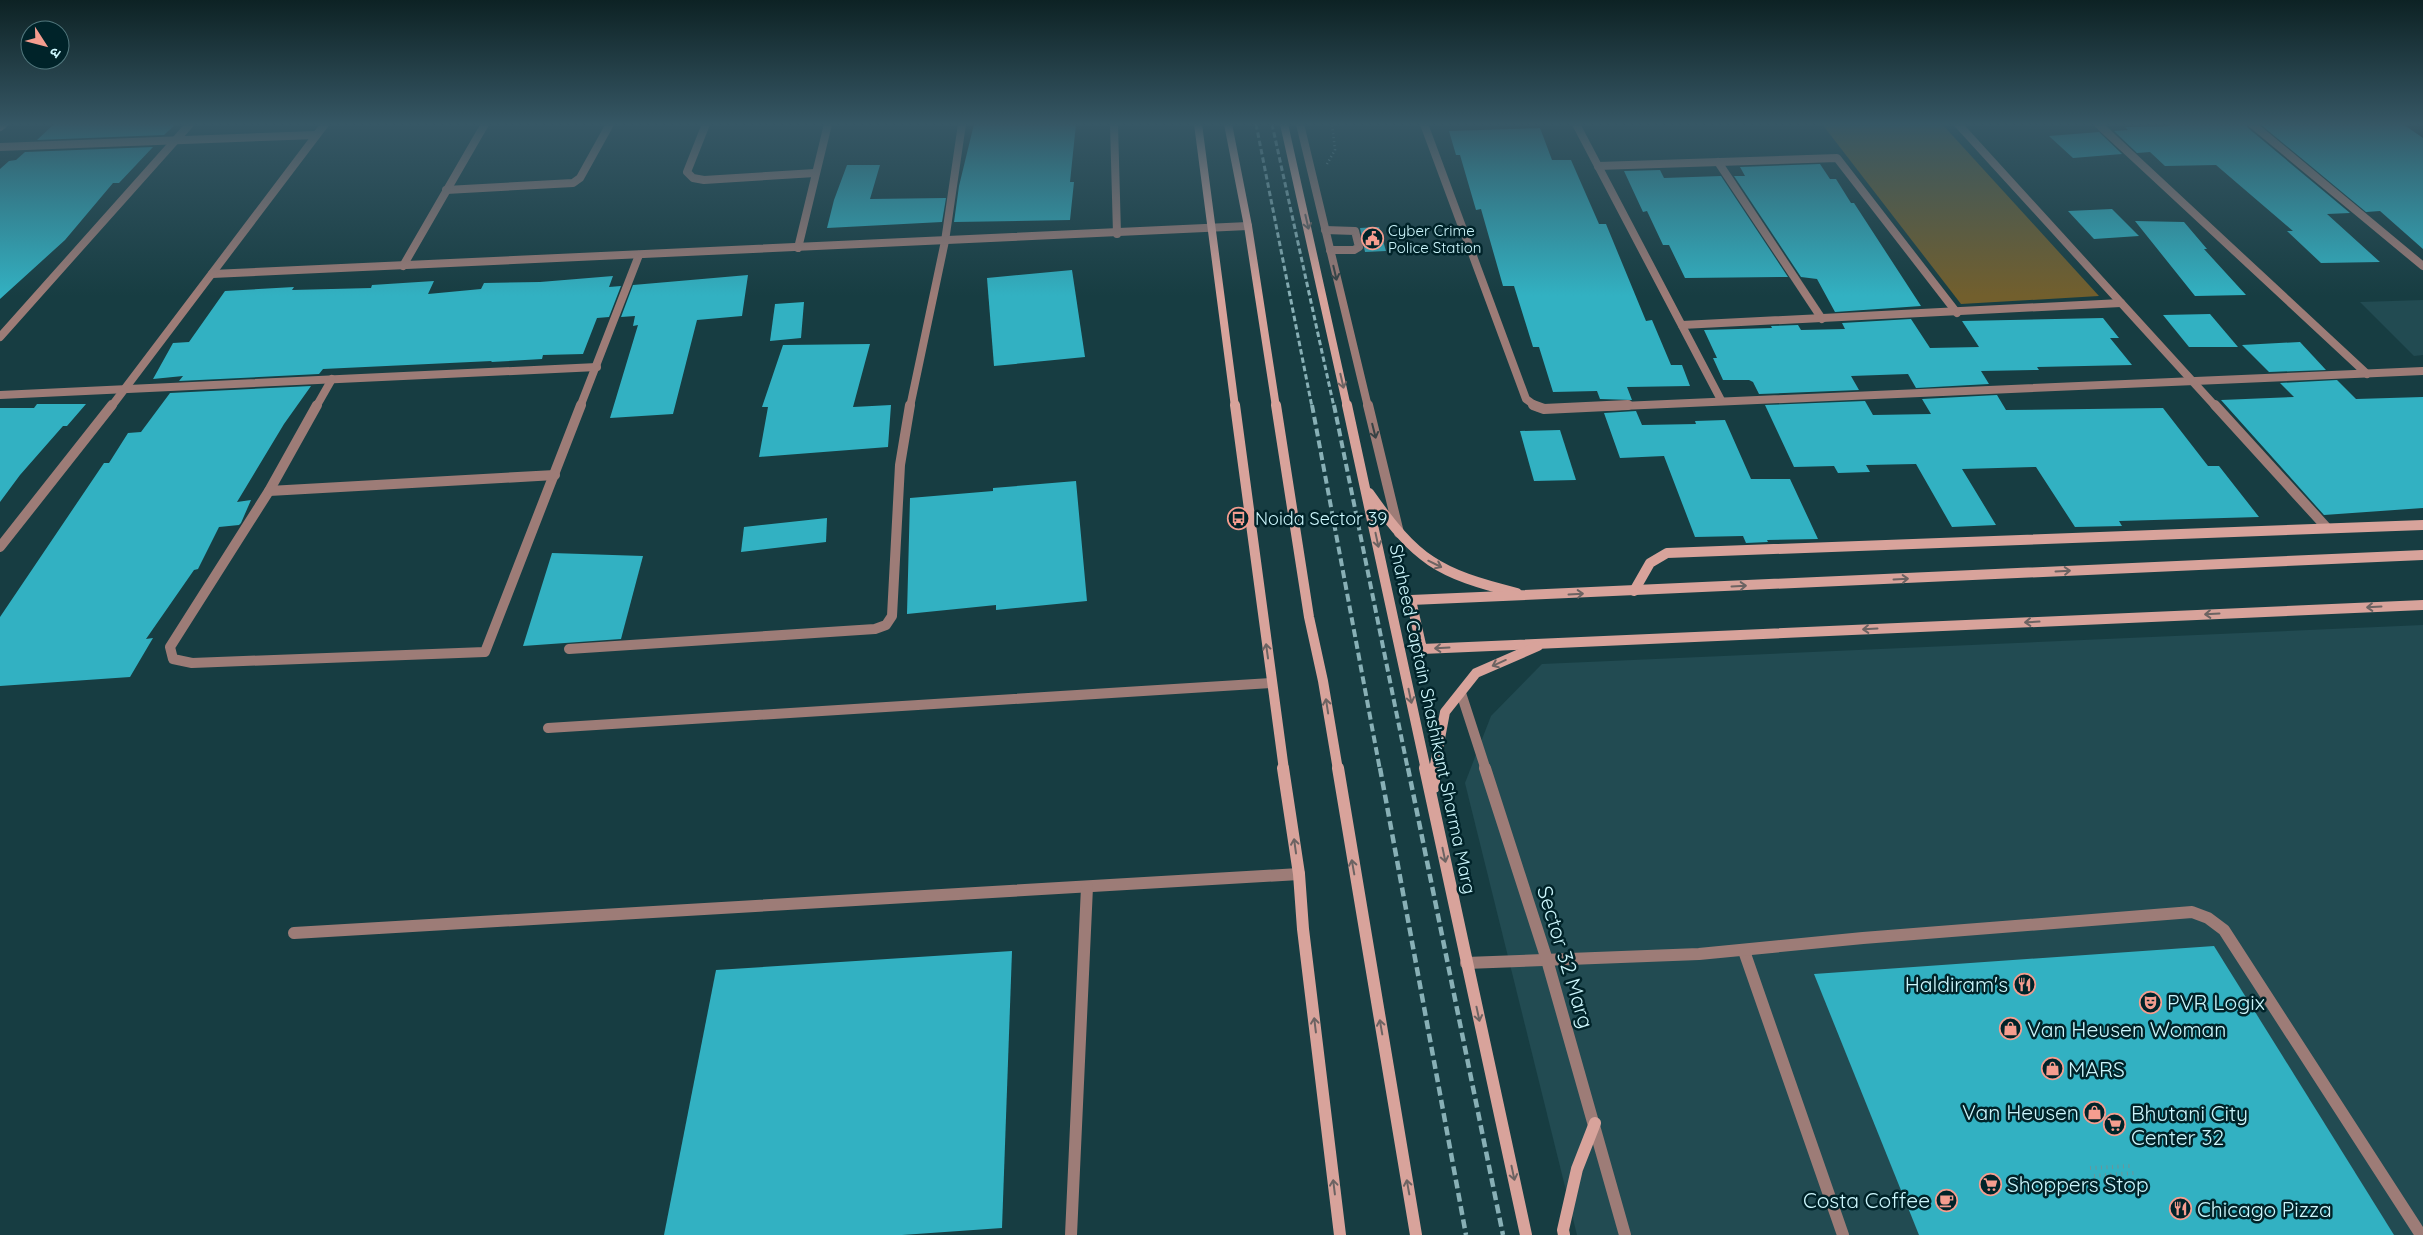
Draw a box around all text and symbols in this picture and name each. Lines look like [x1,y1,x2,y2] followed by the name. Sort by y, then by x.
[20,20,70,70] north arrow
[45,44,65,62] text: उ
[1302,214,1312,230] one-way arrow
[1388,221,1481,257] place label: Cyber Crime Police Station
[1360,227,1384,251] public building icon: Cyber Crime Police Station
[1331,265,1340,281] one-way arrow
[1338,372,1347,388] one-way arrow
[1370,422,1379,438] one-way arrow
[1227,506,1251,530] bus stop icon: Noida Sector 39
[1255,507,1387,530] place label: Noida Sector 39
[1373,531,1382,547] one-way arrow
[1385,542,1481,896] street label: Shaheed Captain Shashikant Sharma Marg
[1427,560,1442,569] one-way arrow
[2055,567,2071,576] one-way arrow
[1893,574,1909,583] one-way arrow
[1731,582,1747,591] one-way arrow
[1568,589,1584,599] one-way arrow
[2367,602,2383,611] one-way arrow
[2204,609,2220,619] one-way arrow
[2024,617,2040,626] one-way arrow
[1862,624,1878,634] one-way arrow
[1262,643,1272,659] one-way arrow
[1434,643,1450,653] one-way arrow
[1492,659,1507,668] one-way arrow
[1406,688,1416,704] one-way arrow
[1321,699,1331,715] one-way arrow
[1290,839,1300,855] one-way arrow
[1440,847,1449,863] one-way arrow
[1348,859,1358,875] one-way arrow
[1532,883,1600,1031] street label: Sector 32 Marg
[1905,971,2008,997] place label: Haldiram's
[2012,972,2036,996] restaurant icon: Haldiram's
[2167,989,2265,1015] place label: PVR Logix
[2139,990,2163,1014] theatre icon: PVR Logix
[1473,1006,1483,1022] one-way arrow
[2027,1016,2226,1042] place label: Van Heusen Woman
[1999,1017,2023,1041] shop icon: Van Heusen Woman
[1310,1018,1320,1034] one-way arrow
[1375,1019,1385,1035] one-way arrow
[2068,1056,2125,1082] place label: MARS
[2040,1057,2064,1081] shop icon: MARS
[1962,1099,2079,1125] place label: Van Heusen
[2083,1100,2107,1124] shop icon: Van Heusen
[2131,1100,2248,1150] place label: Bhutani City Center 32
[2103,1113,2127,1137] supermarket icon: Bhutani City Center 32
[1509,1164,1518,1180] one-way arrow
[2007,1171,2149,1197] place label: Shoppers Stop
[1979,1172,2003,1196] supermarket icon: Shoppers Stop
[1329,1179,1339,1195] one-way arrow
[1403,1179,1413,1195] one-way arrow
[1803,1187,1930,1213] place label: Costa Coffee
[1934,1188,1958,1212] cafe icon: Costa Coffee
[2197,1196,2332,1222] place label: Chicago Pizza
[2169,1197,2193,1221] restaurant icon: Chicago Pizza

